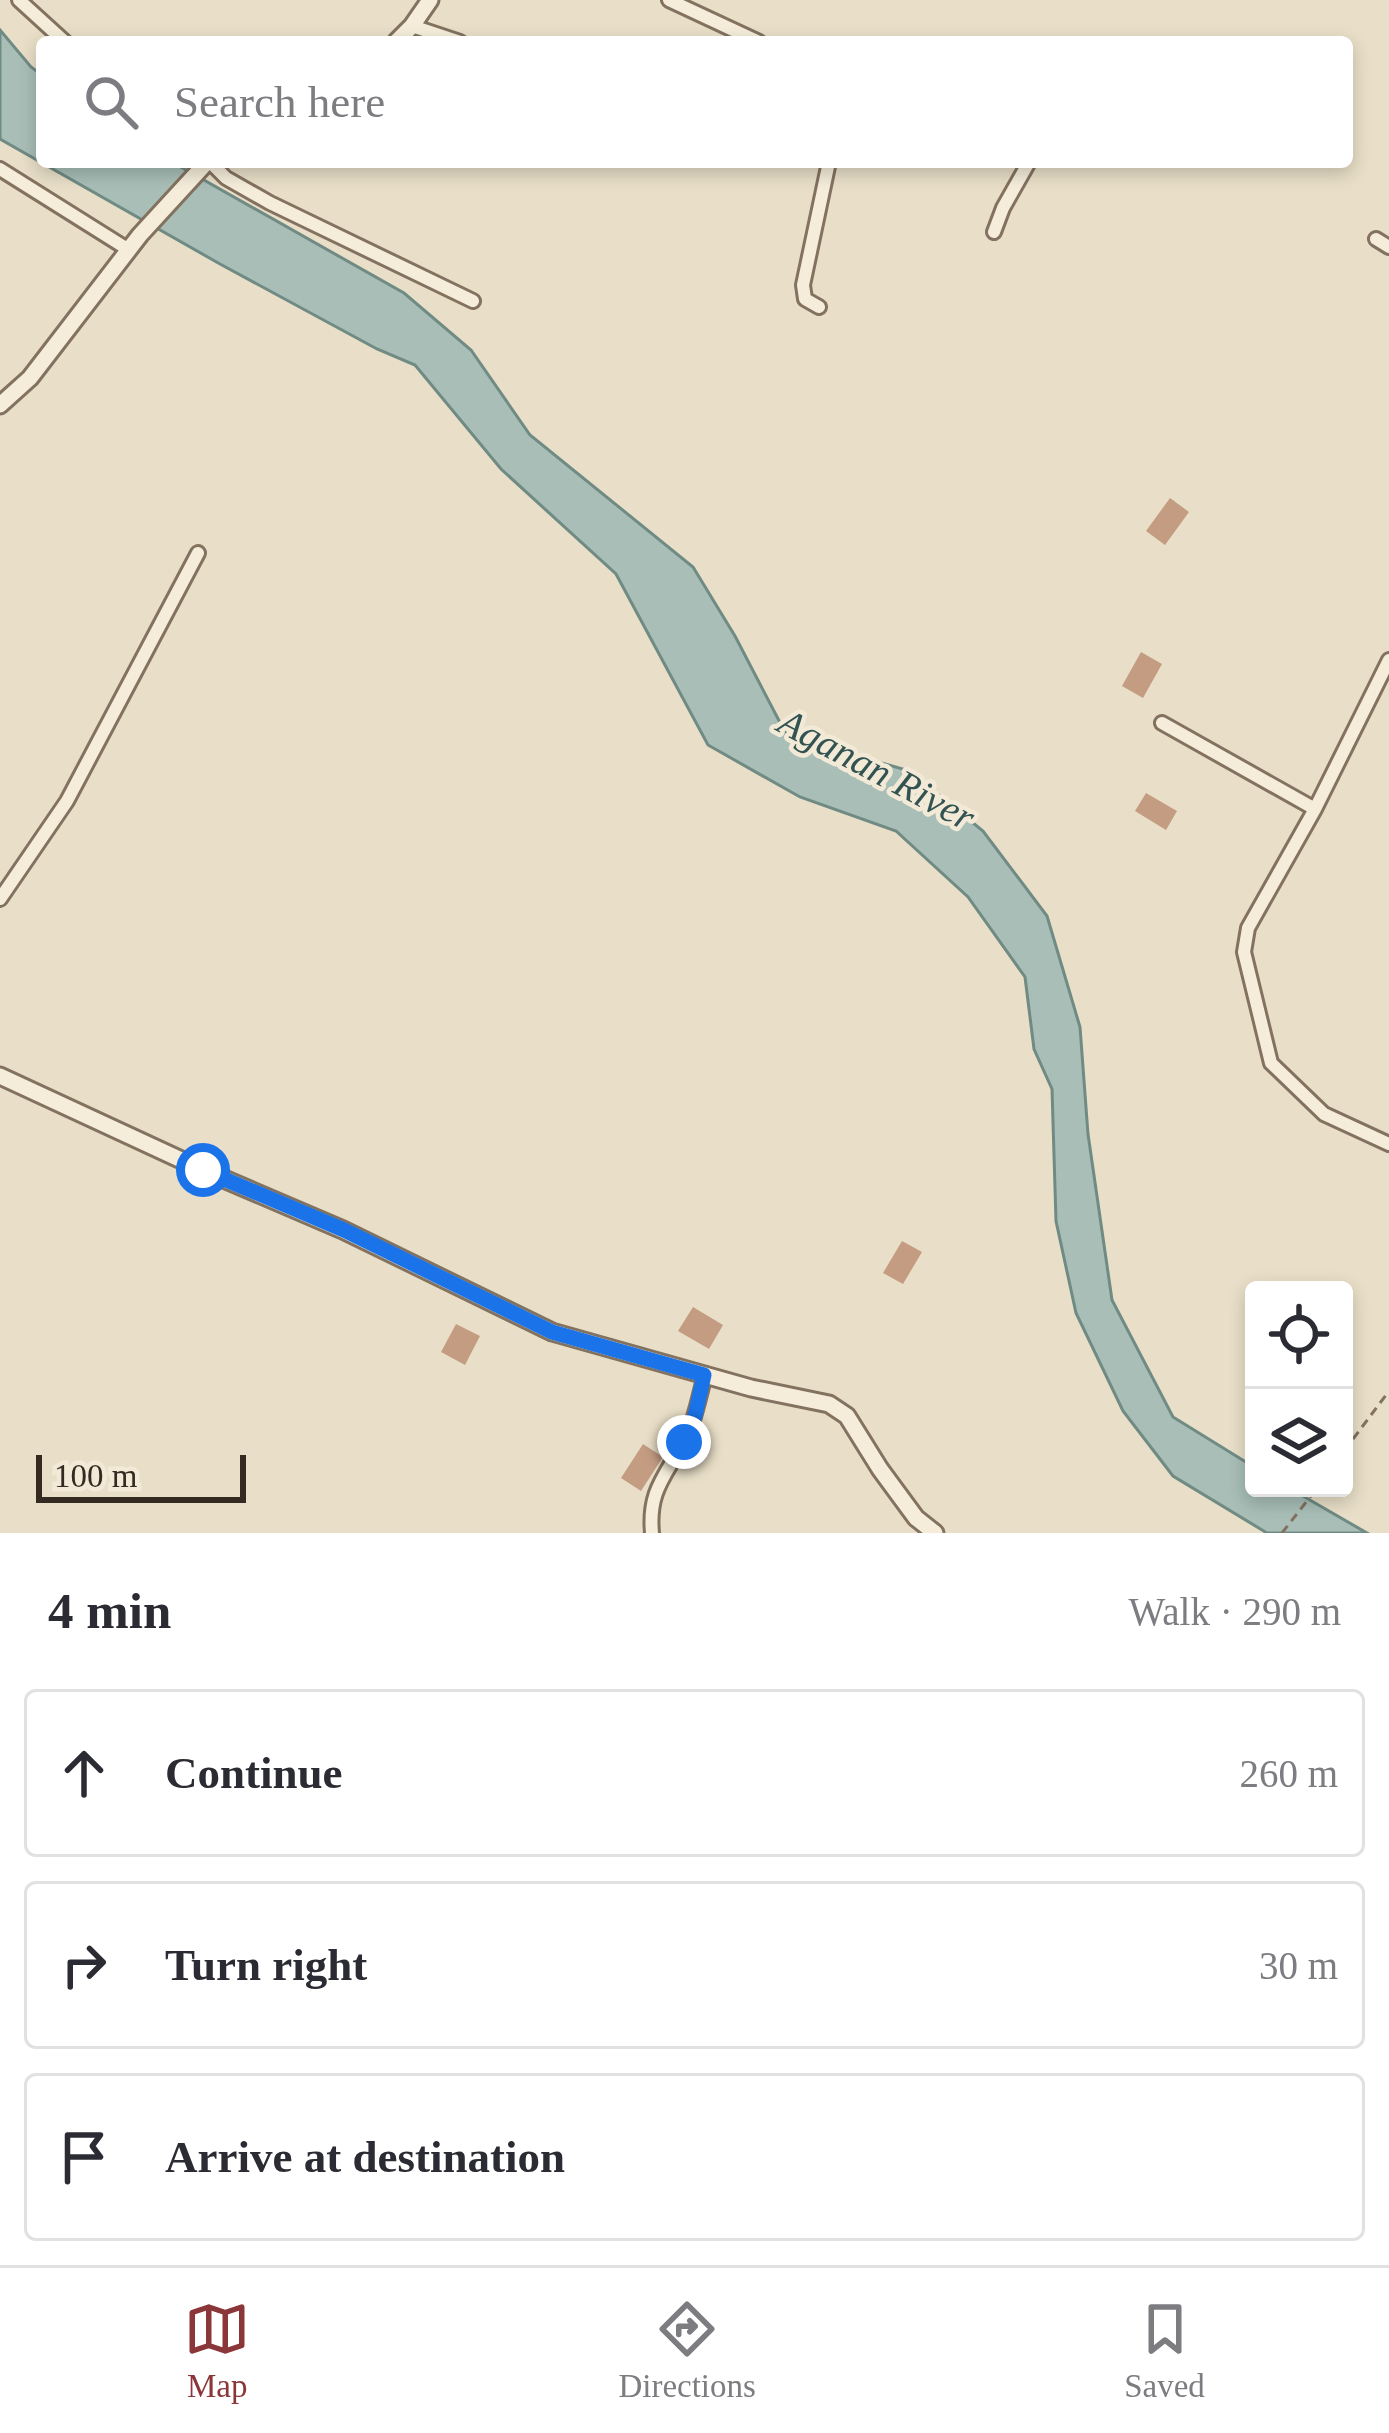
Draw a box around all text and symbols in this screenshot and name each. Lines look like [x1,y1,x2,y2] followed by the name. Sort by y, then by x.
[36,36,1353,168] search box
[78,69,144,135] icon: search
[174,77,385,127] text: Search here
[769,698,983,840] water label: Aganan River
[176,1143,230,1197] route start
[1245,1281,1353,1497] map controls
[1245,1281,1353,1389] button: locate
[1245,1389,1353,1497] button: layers
[657,1415,711,1469] route end
[36,1449,246,1502] scale bar
[54,1458,137,1494] text: 100 m
[48,1583,171,1639] text: 4 min
[1129,1590,1341,1633] text: Walk · 290 m
[51,1740,117,1806] icon: ahead
[165,1748,343,1798] text: Continue
[1239,1752,1338,1795] text: 260 m
[51,1932,117,1998] icon: right
[165,1940,367,1990] text: Turn right
[1259,1944,1338,1987] text: 30 m
[51,2124,117,2190] icon: arrive
[165,2132,565,2182] text: Arrive at destination
[184,2296,250,2405] tab: Map
[618,2296,756,2405] tab: Directions
[1124,2296,1205,2405] tab: Saved

